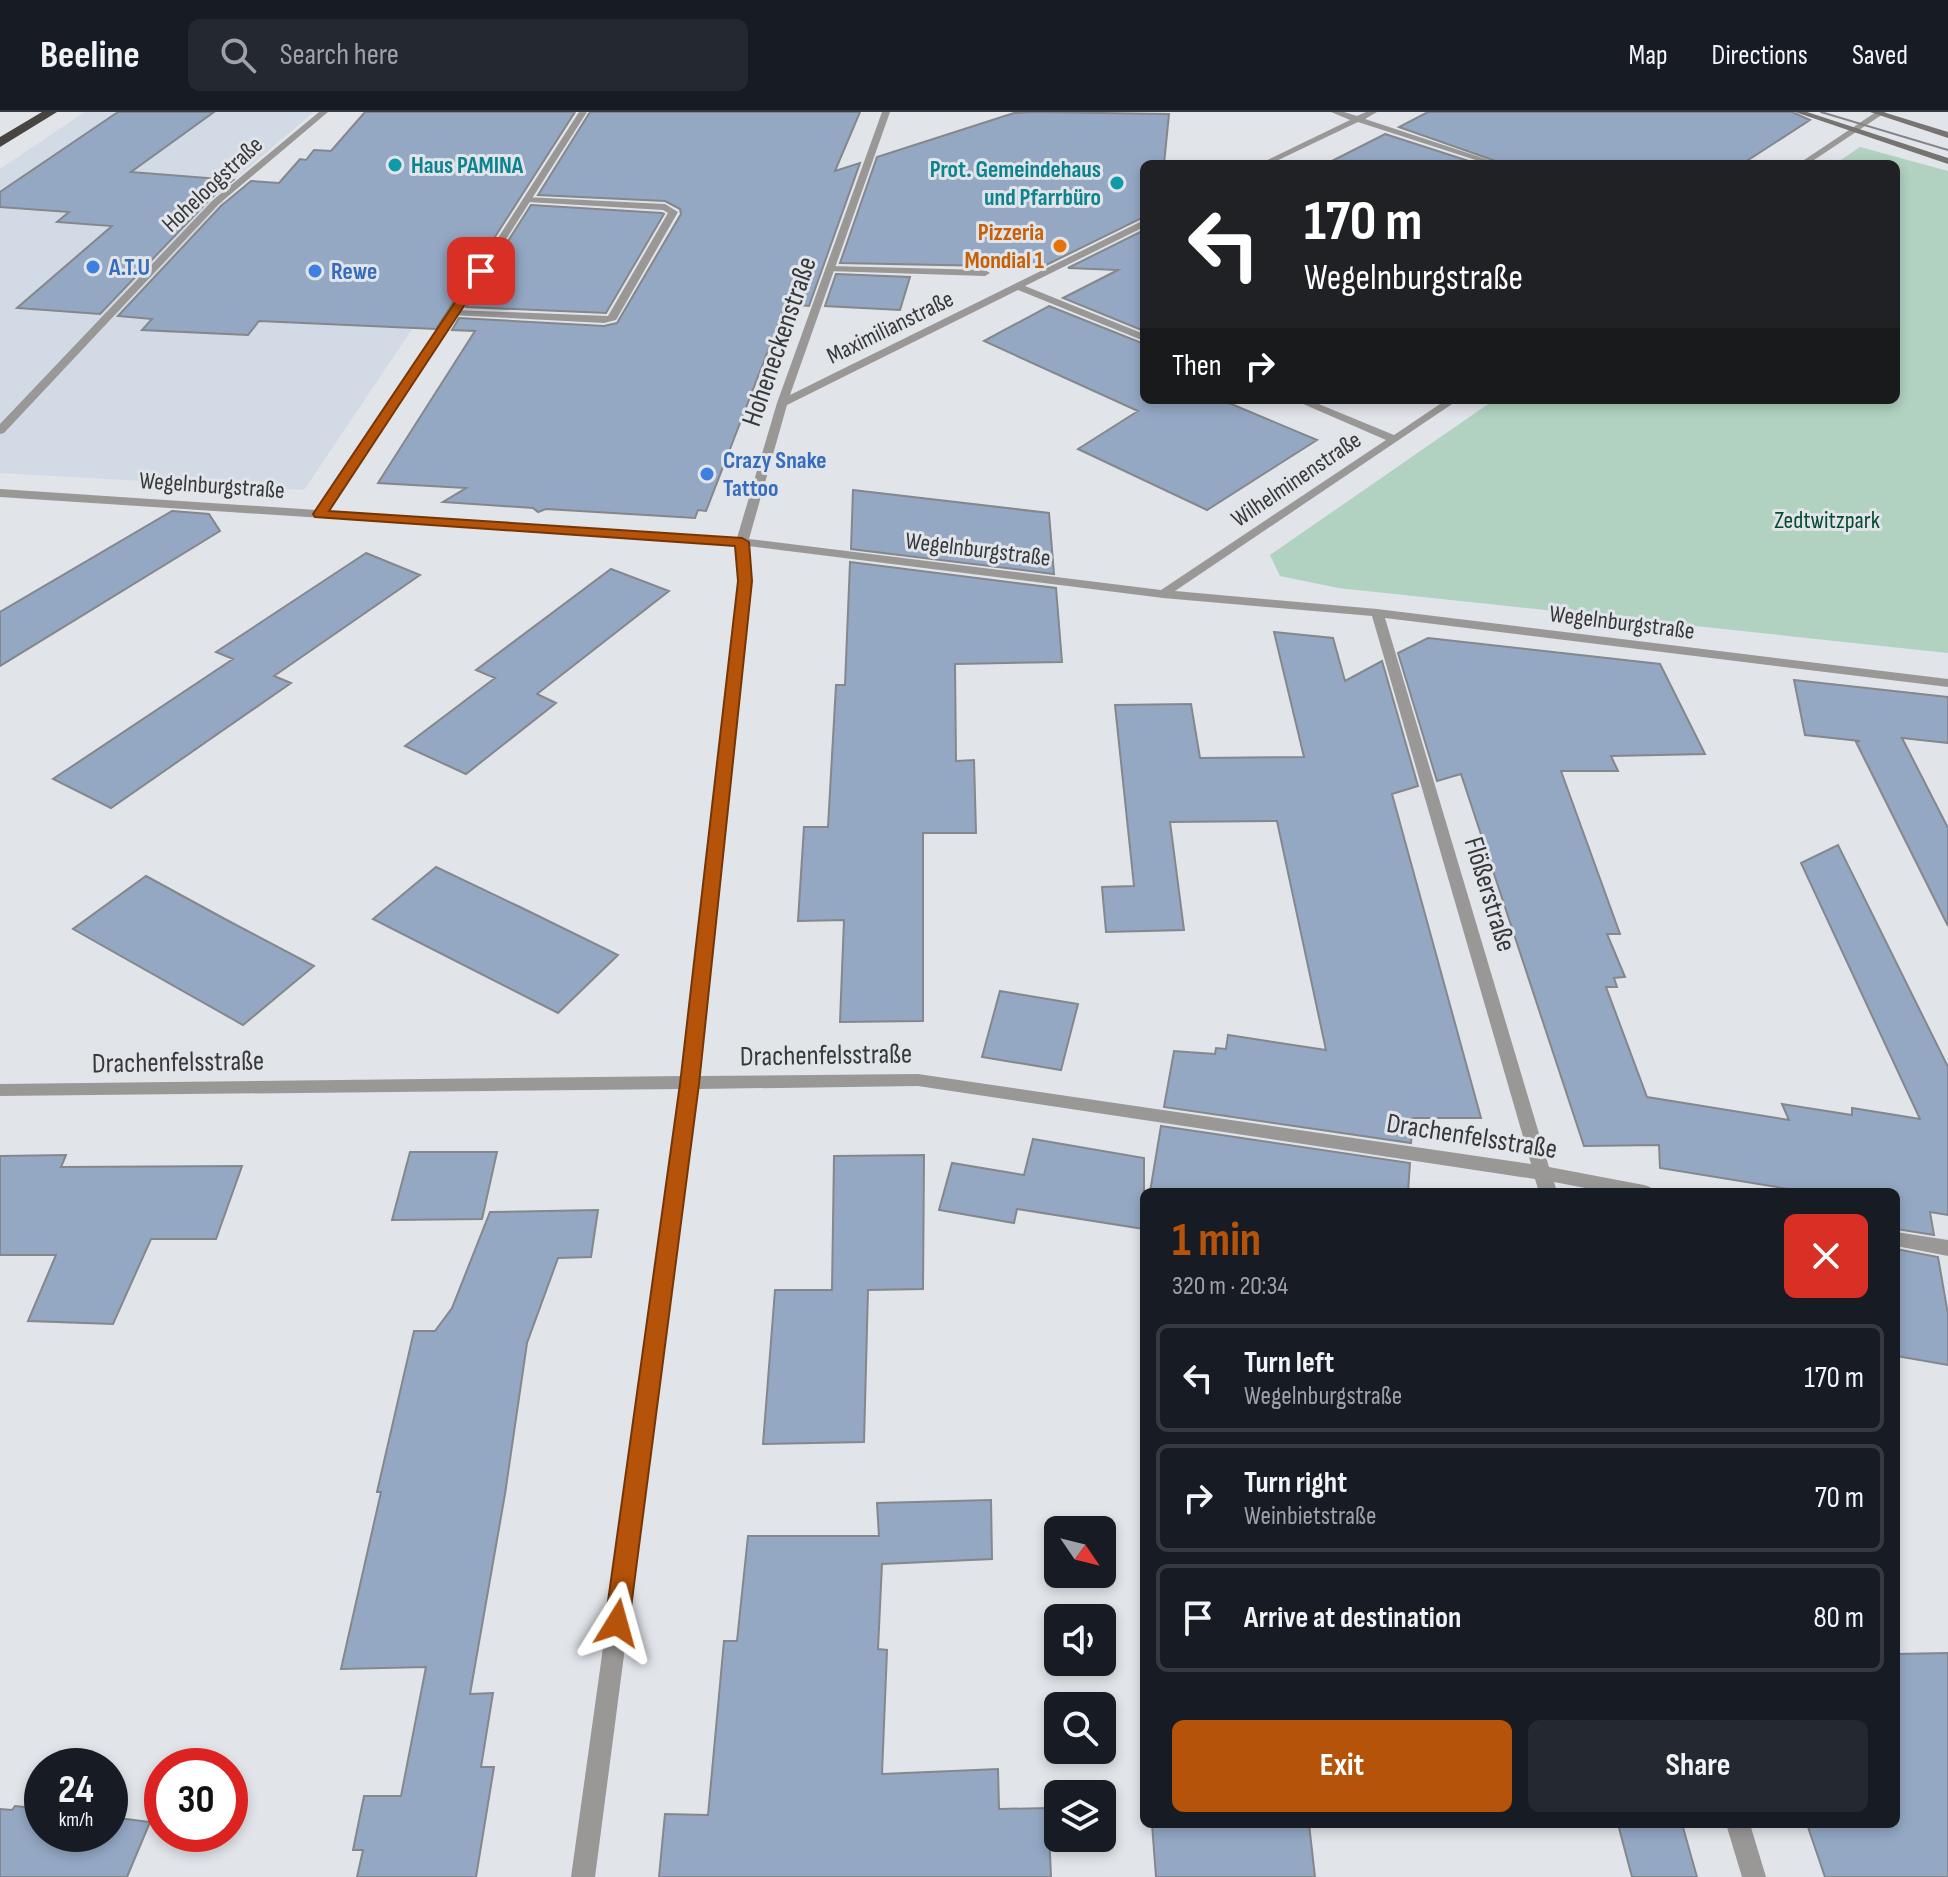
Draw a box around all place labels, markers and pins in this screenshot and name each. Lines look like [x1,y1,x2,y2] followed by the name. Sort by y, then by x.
[411,151,524,180] place label: Haus PAMINA
[930,155,1101,212] place label: Prot. Gemeindehaus und Pfarrbüro
[386,156,404,174] marker: Haus PAMINA
[1108,174,1126,192] marker: Prot. Gemeindehaus und Pfarrbüro
[965,218,1045,275] place label: Pizzeria Mondial 1
[447,237,515,305] pin
[1051,237,1069,255] marker: Pizzeria Mondial 1
[108,253,150,282] place label: A.T.U
[331,257,377,286] place label: Rewe
[84,258,102,276] marker: A.T.U
[306,262,324,280] marker: Rewe
[723,446,827,503] place label: Crazy Snake Tattoo
[698,465,716,483] marker: Crazy Snake Tattoo

